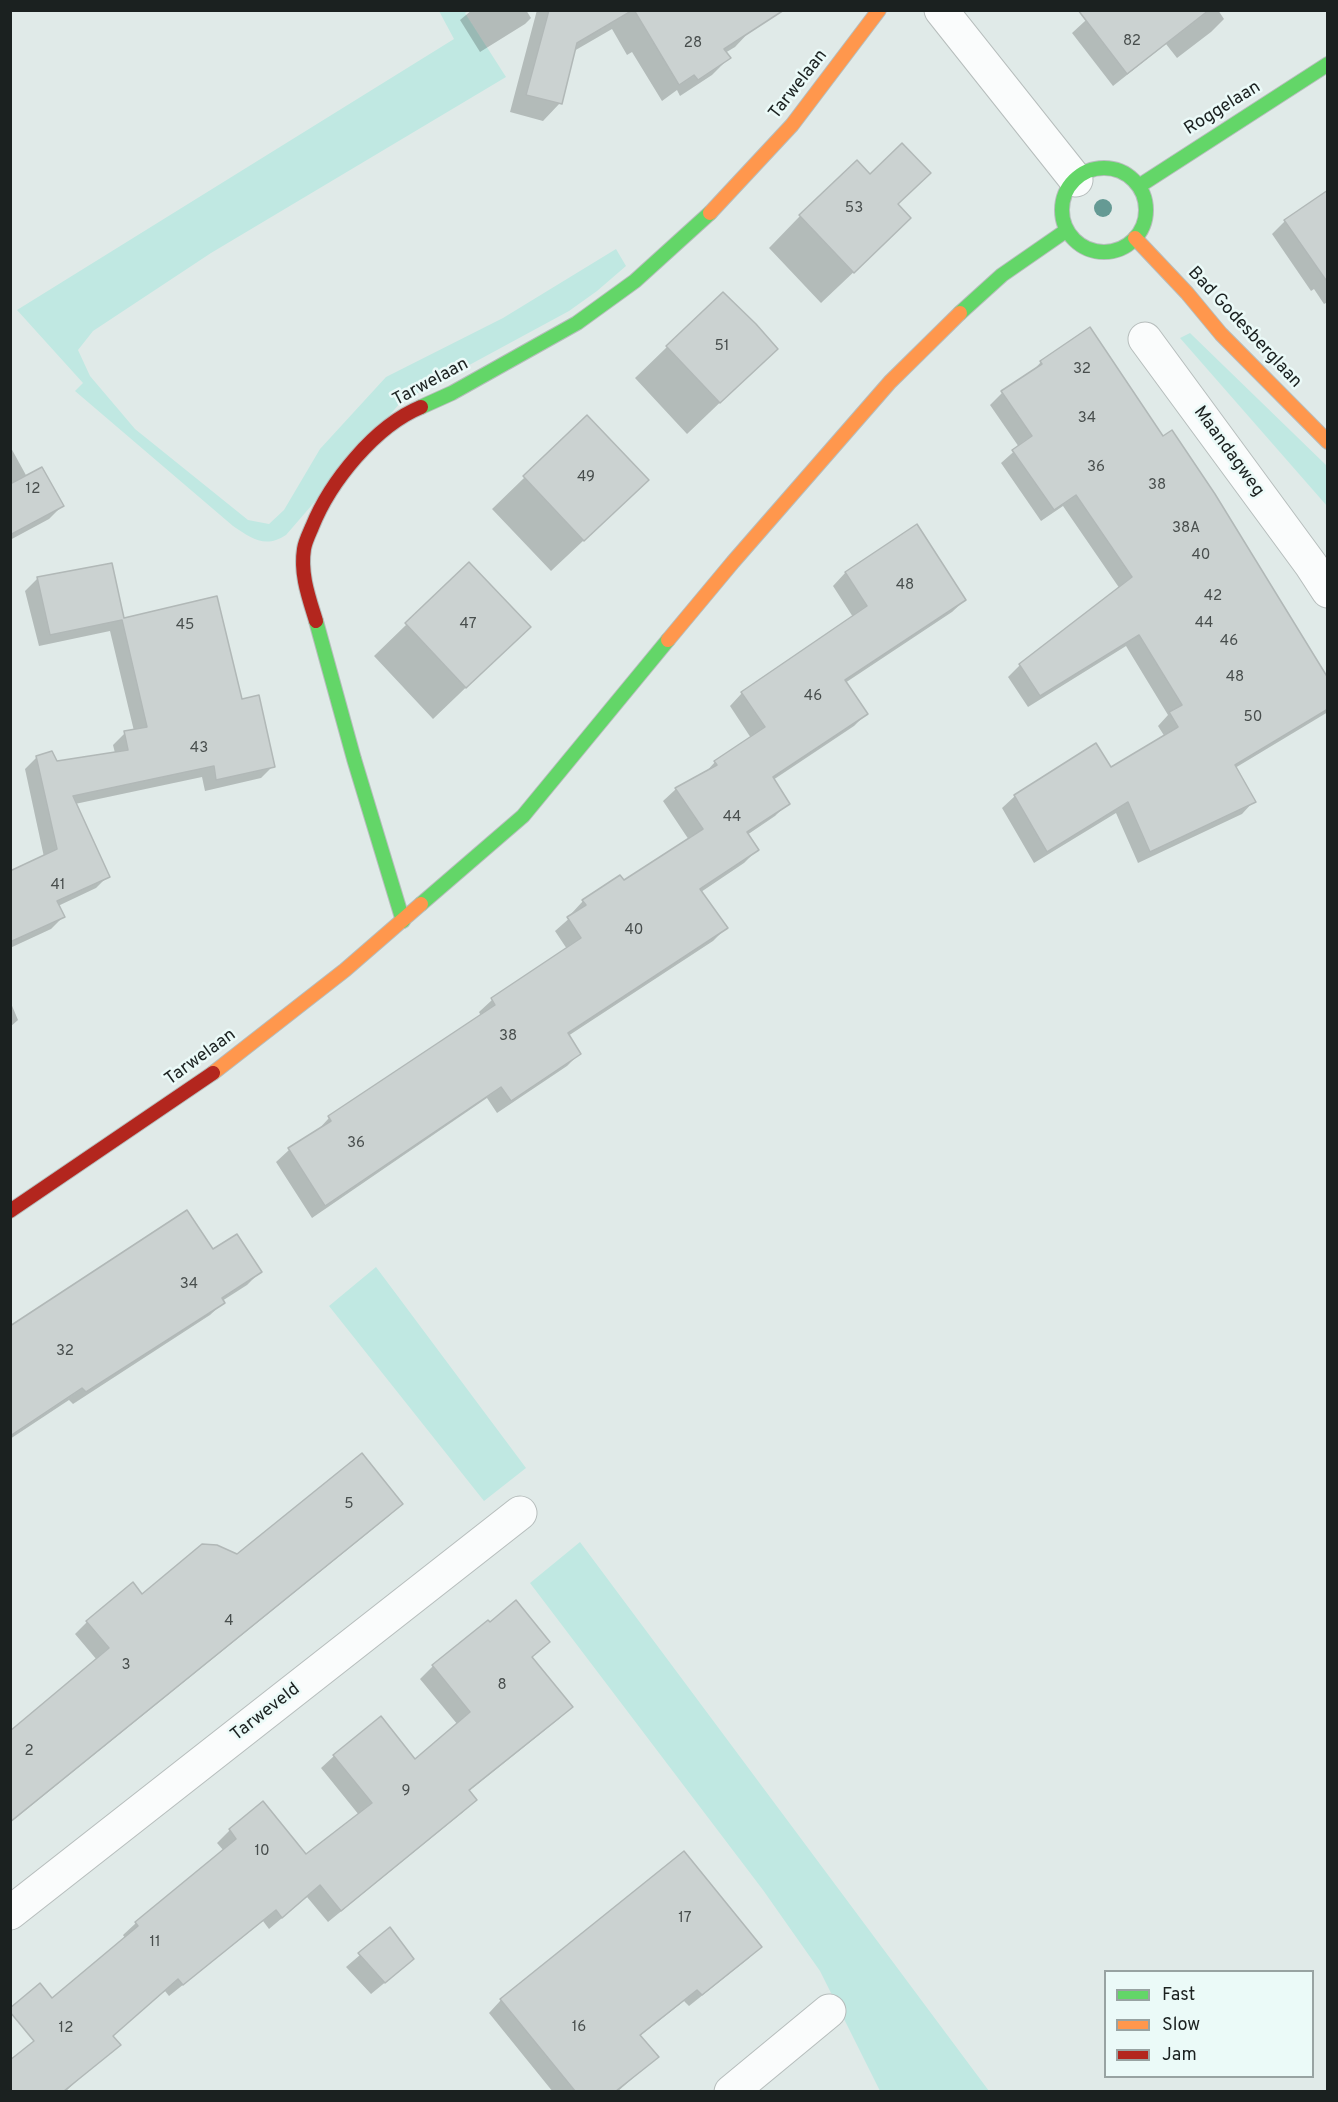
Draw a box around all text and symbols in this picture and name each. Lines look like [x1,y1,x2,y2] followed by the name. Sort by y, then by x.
[1123,33,1141,51] house number: 82
[684,35,702,53] house number: 28
[765,46,833,124] street label: Tarwelaan
[1181,77,1265,141] street label: Roggelaan
[845,200,863,218] house number: 53
[1182,263,1306,393] street label: Bad Godesberglaan
[715,338,729,356] house number: 51
[389,354,473,412] street label: Tarwelaan
[1073,361,1091,379] house number: 32
[1188,403,1268,501] street label: Maandagweg
[1078,410,1096,428] house number: 34
[1087,459,1105,477] house number: 36
[577,469,595,487] house number: 49
[1148,477,1166,495] house number: 38
[26,481,40,499] house number: 12
[1172,520,1200,538] house number: 38A
[1192,547,1210,565] house number: 40
[896,577,914,595] house number: 48
[1204,588,1222,606] house number: 42
[1195,615,1213,633] house number: 44
[460,616,476,634] house number: 47
[176,617,194,635] house number: 45
[1220,633,1238,651] house number: 46
[1226,669,1244,687] house number: 48
[804,688,822,706] house number: 46
[1244,709,1262,727] house number: 50
[190,740,208,758] house number: 43
[723,809,741,827] house number: 44
[51,877,65,895] house number: 41
[625,922,643,940] house number: 40
[161,1025,241,1091] street label: Tarwelaan
[499,1028,517,1046] house number: 38
[347,1135,365,1153] house number: 36
[180,1276,198,1294] house number: 34
[56,1343,74,1361] house number: 32
[344,1496,354,1514] house number: 5
[224,1613,234,1631] house number: 4
[121,1657,131,1675] house number: 3
[497,1677,507,1695] house number: 8
[227,1679,305,1747] street label: Tarweveld
[24,1743,34,1761] house number: 2
[402,1783,410,1801] house number: 9
[254,1843,270,1861] house number: 10
[678,1910,692,1928] house number: 17
[149,1934,161,1952] house number: 11
[1104,1970,1314,2078] legend
[1162,1984,1195,2007] text: Fast
[1162,2014,1200,2037] text: Slow
[572,2019,586,2037] house number: 16
[59,2020,73,2038] house number: 12
[1162,2044,1197,2067] text: Jam

